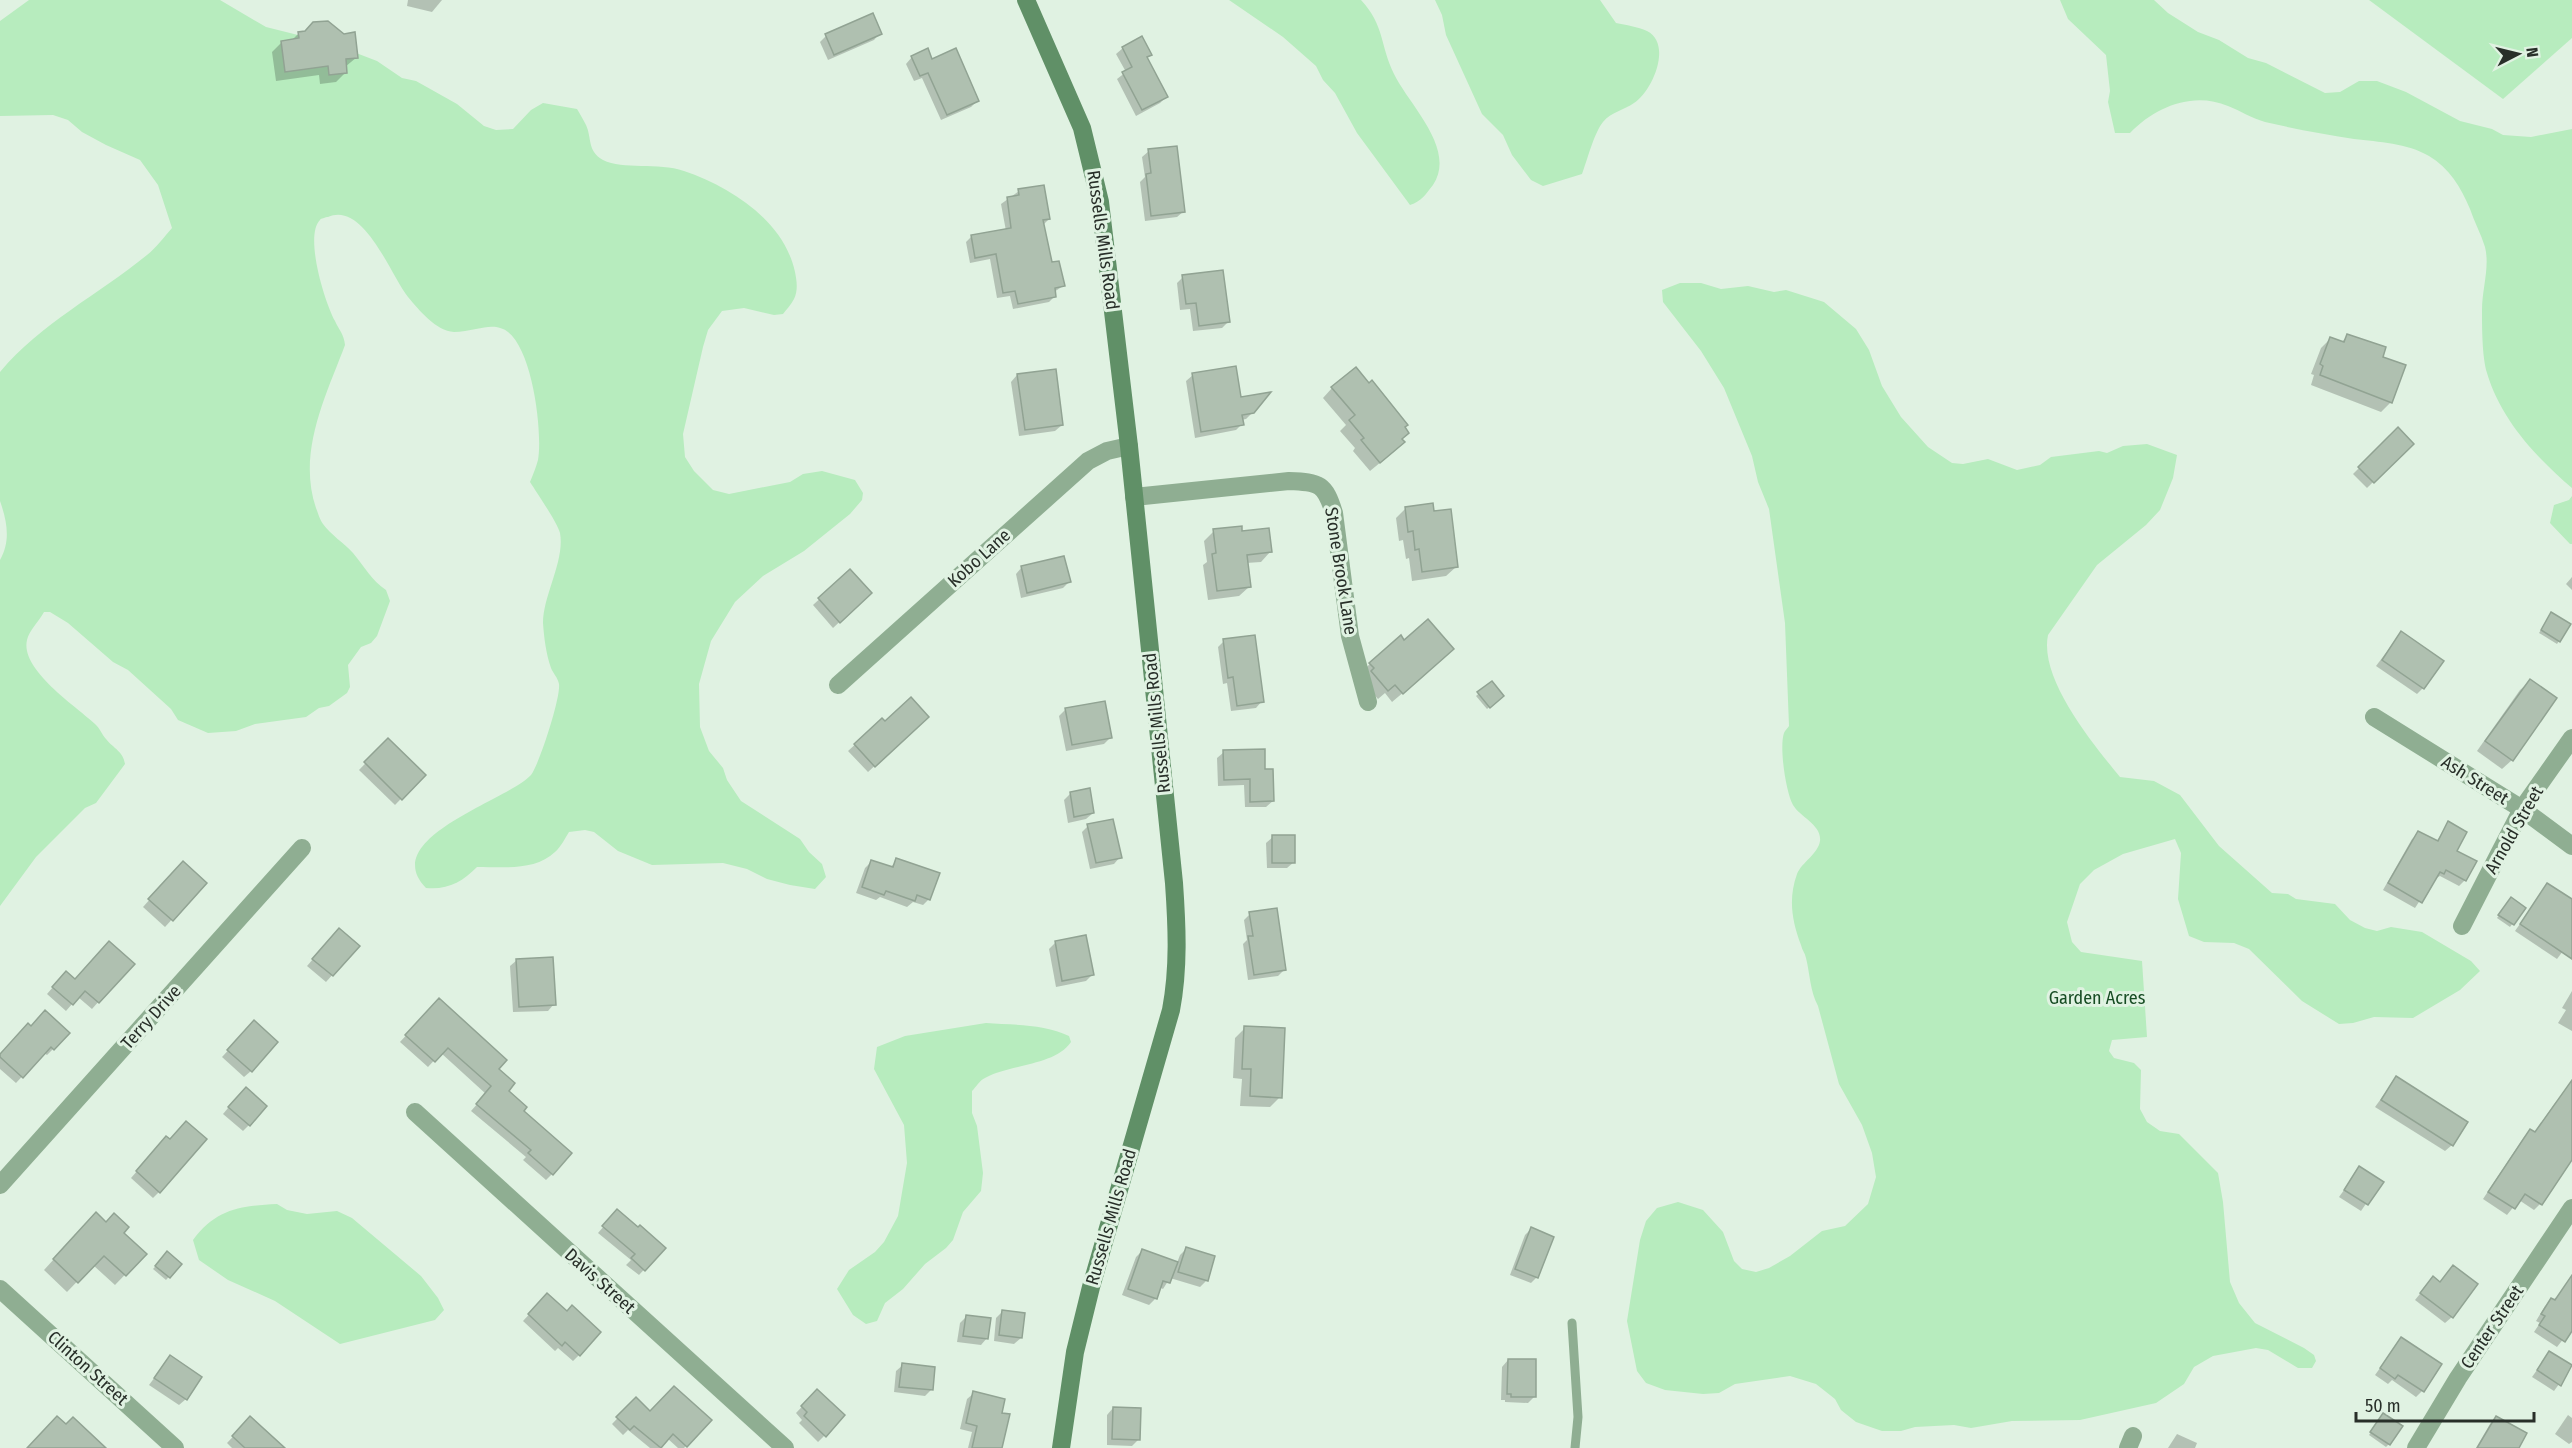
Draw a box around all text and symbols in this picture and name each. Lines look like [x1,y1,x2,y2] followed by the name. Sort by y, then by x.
[2488,24,2548,84] north arrow
[2522,46,2542,58] text: N
[1082,169,1124,311] street label: Russells Mills Road
[1320,506,1362,636] street label: Stone Brook Lane
[943,524,1015,592] street label: Kobo Lane
[1139,652,1175,794] street label: Russells Mills Road
[2437,751,2513,809] street label: Ash Street
[2480,782,2548,878] street label: Arnold Street
[116,980,186,1054] street label: Terry Drive
[2049,987,2146,1009] park label: Garden Acres
[1081,1146,1141,1288] street label: Russells Mills Road
[560,1244,640,1319] street label: Davis Street
[2456,1281,2528,1373] street label: Center Street
[43,1326,133,1410] street label: Clinton Street
[2356,1385,2534,1423] scale bar
[2365,1395,2401,1417] text: 50 m

